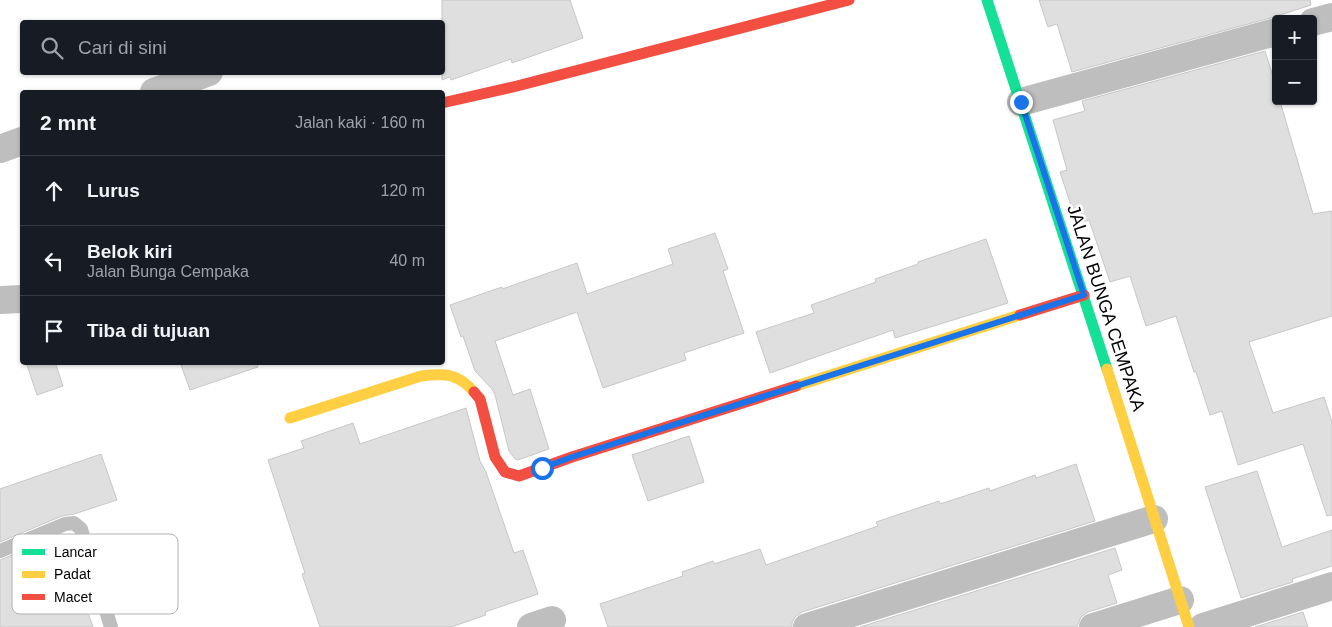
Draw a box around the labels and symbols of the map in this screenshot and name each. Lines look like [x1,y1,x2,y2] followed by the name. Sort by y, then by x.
[1010,91,1033,114] route end
[1063,202,1149,414] street label: JALAN BUNGA CEMPAKA
[531,457,554,480] route start
[12,534,178,614] legend
[54,544,97,560] text: Lancar
[54,566,91,582] text: Padat
[54,589,92,605] text: Macet

